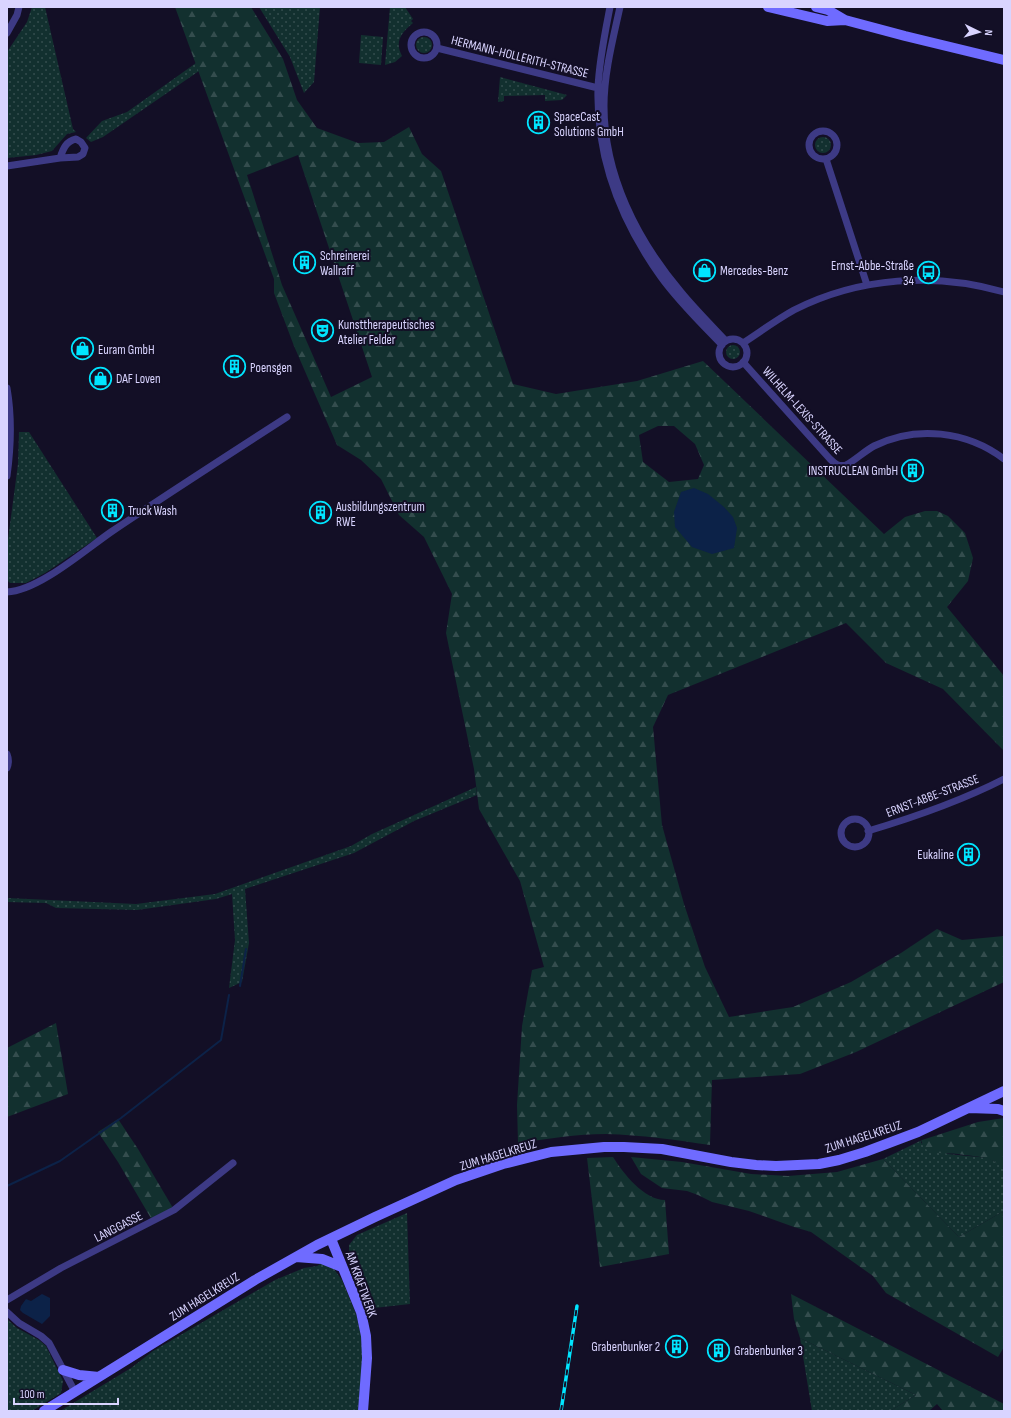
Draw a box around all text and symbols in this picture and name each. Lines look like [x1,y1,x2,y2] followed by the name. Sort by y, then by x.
[959,12,999,52] north arrow
[982,29,995,36] text: N
[449,32,590,82] street label: HERMANN-HOLLERITH-STRASSE
[554,109,624,140] place label: SpaceCast Solutions GmbH
[526,110,552,136] building icon: SpaceCast Solutions GmbH
[320,248,369,279] place label: Schreinerei Wallraff
[291,249,317,275] building icon: Schreinerei Wallraff
[691,257,717,283] shop icon: Mercedes-Benz
[831,258,915,289] place label: Ernst-Abbe-Straße 34
[916,259,942,285] bus stop icon: Ernst-Abbe-Straße 34
[720,263,789,279] place label: Mercedes-Benz
[337,317,435,348] place label: Kunsttherapeutisches Atelier Felder
[310,318,336,344] theatre icon: Kunsttherapeutisches Atelier Felder
[70,336,96,362] shop icon: Euram GmbH
[98,342,155,358] place label: Euram GmbH
[221,354,247,380] building icon: Poensgen
[250,360,292,376] place label: Poensgen
[759,364,846,458] street label: WILHELM-LEXIS-STRASSE
[88,365,114,391] shop icon: DAF Loven
[116,371,161,387] place label: DAF Loven
[900,457,926,483] building icon: INSTRUCLEAN GmbH
[808,463,898,479] place label: INSTRUCLEAN GmbH
[99,497,125,523] building icon: Truck Wash
[335,499,425,530] place label: Ausbildungszentrum RWE
[307,500,333,526] building icon: Ausbildungszentrum RWE
[128,503,177,519] place label: Truck Wash
[884,771,981,821] street label: ERNST-ABBE-STRASSE
[956,841,982,867] building icon: Eukaline
[917,847,954,863] place label: Eukaline
[823,1117,904,1157] street label: ZUM HAGELKREUZ
[458,1136,539,1174] street label: ZUM HAGELKREUZ
[92,1208,145,1246] street label: LANGGASSE
[341,1248,380,1320] street label: AM KRAFTWERK
[167,1269,243,1325] street label: ZUM HAGELKREUZ
[663,1333,689,1359] building icon: Grabenbunker 2
[706,1337,732,1363] building icon: Grabenbunker 3
[591,1339,660,1355] place label: Grabenbunker 2
[734,1343,803,1359] place label: Grabenbunker 3
[14,1380,118,1406] scale bar
[20,1387,45,1402] text: 100 m

